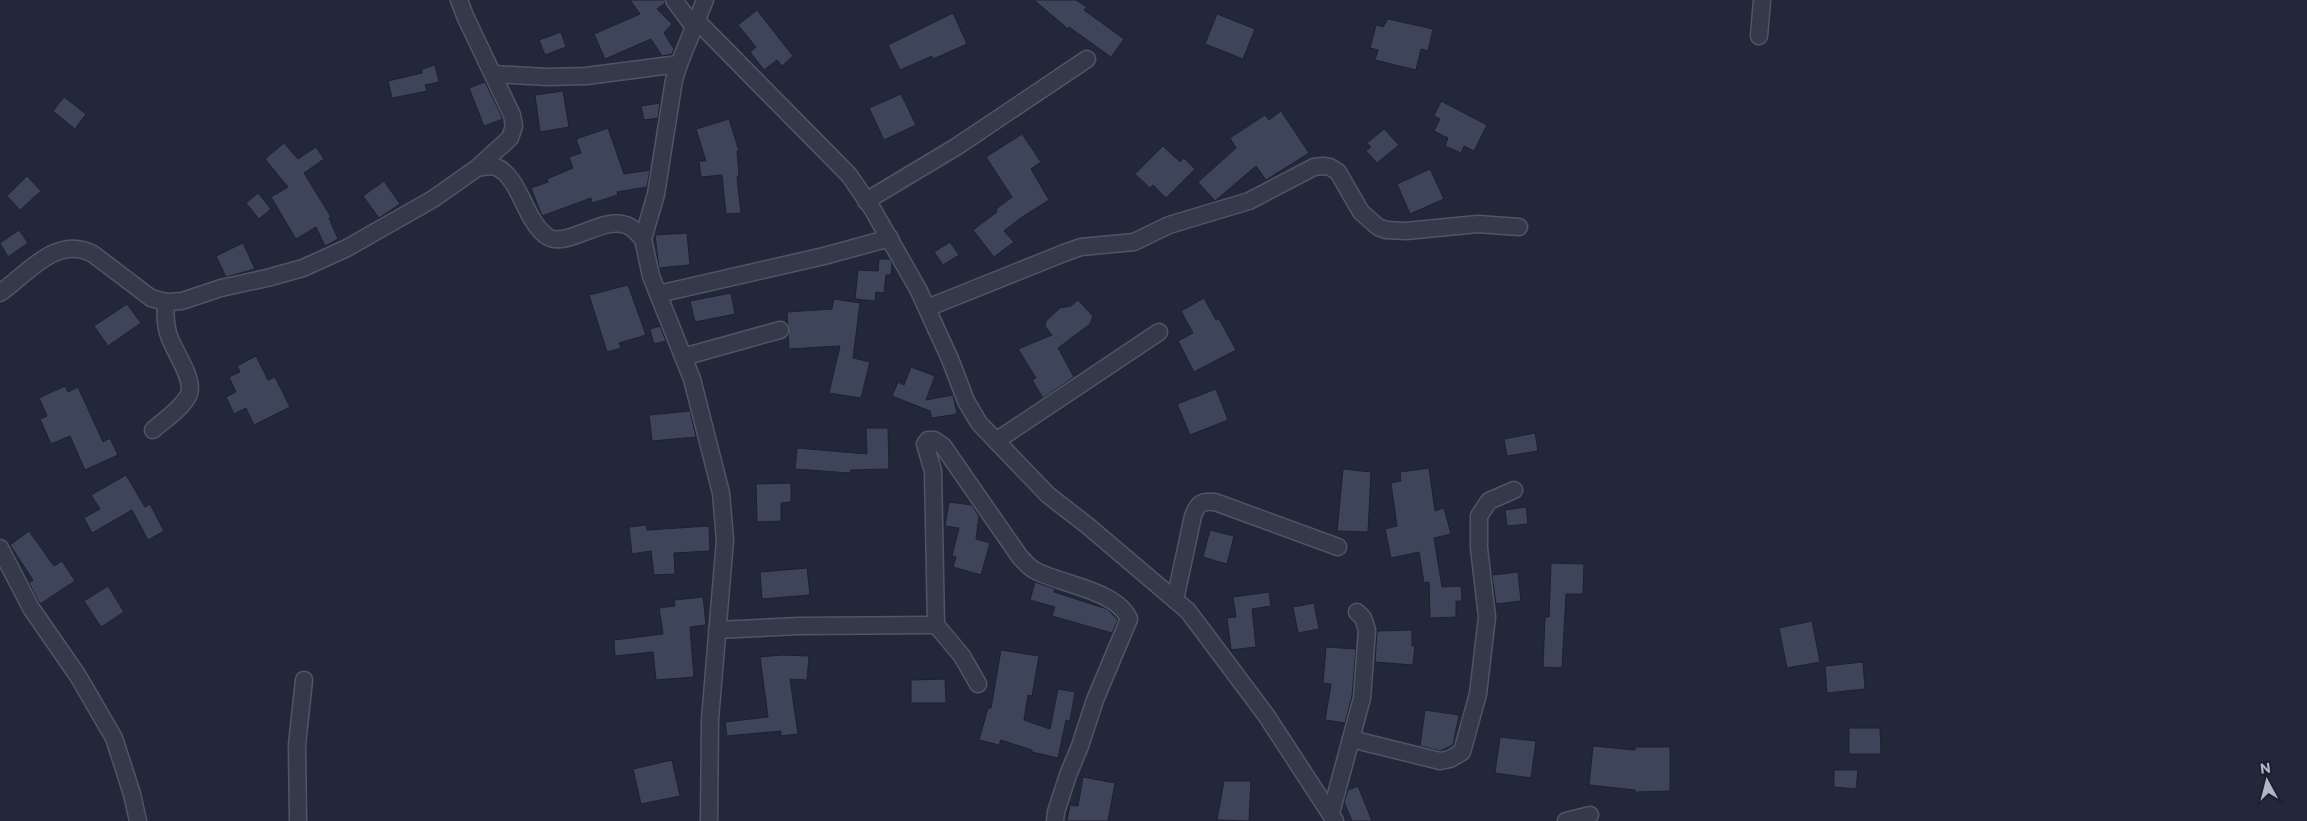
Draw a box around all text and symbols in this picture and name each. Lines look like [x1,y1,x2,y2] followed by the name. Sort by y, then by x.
[2242,756,2292,806] north arrow
[2259,759,2272,777] text: N

